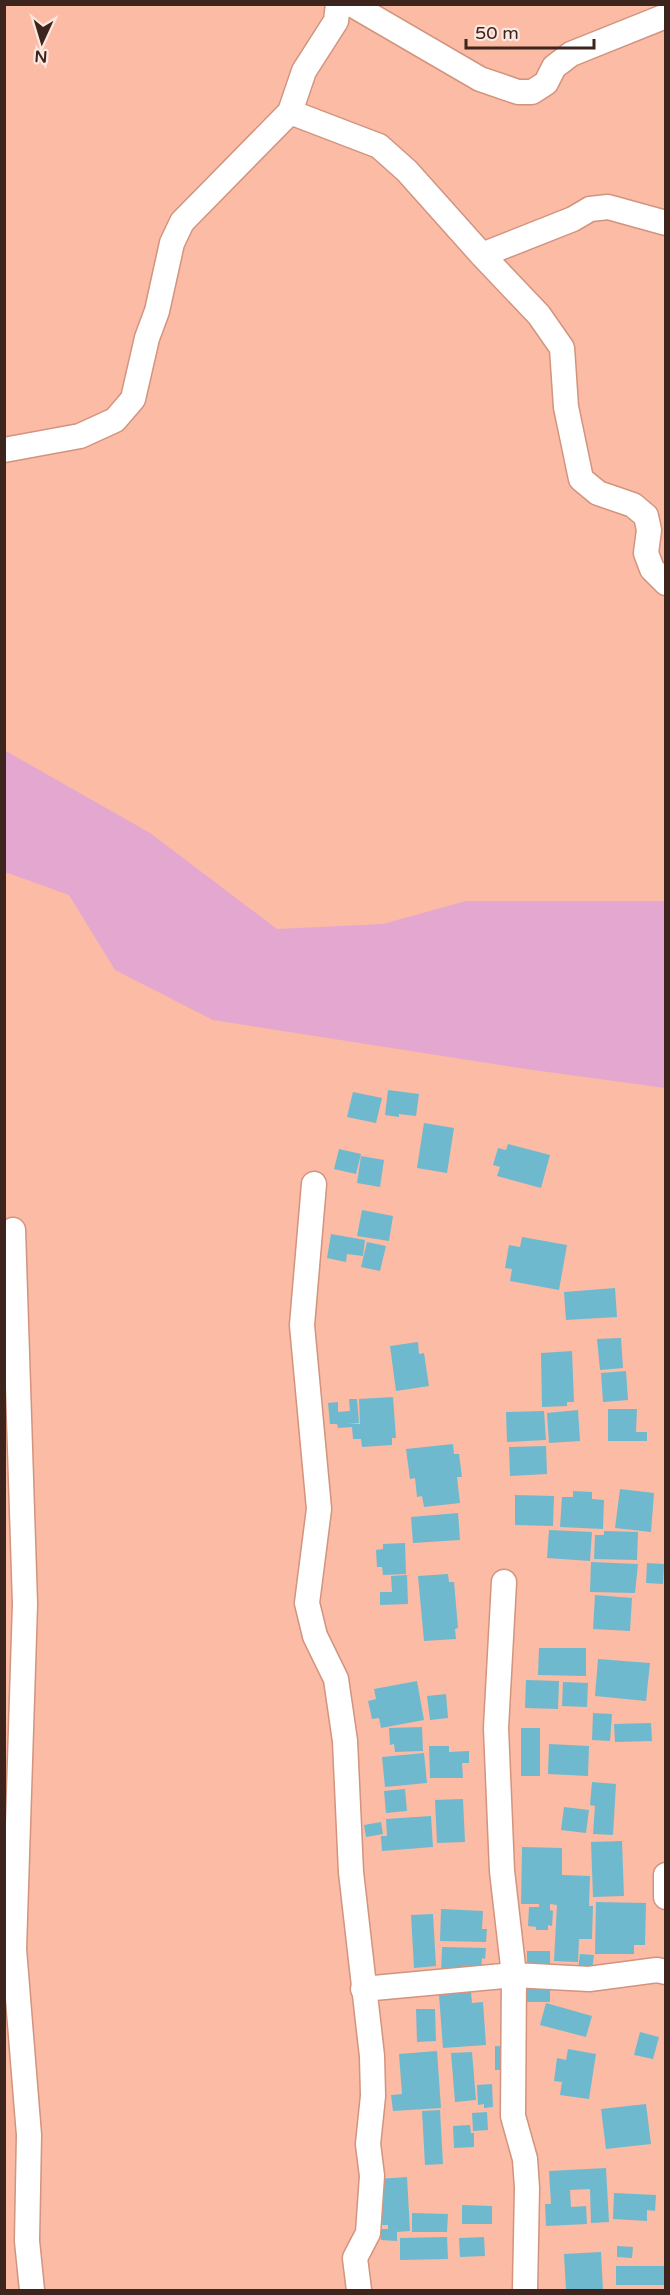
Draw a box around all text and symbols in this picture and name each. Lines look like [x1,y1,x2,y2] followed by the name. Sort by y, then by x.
[12,12,72,72] north arrow
[466,12,594,50] scale bar
[475,22,519,44] text: 50 m
[34,46,48,66] text: N

